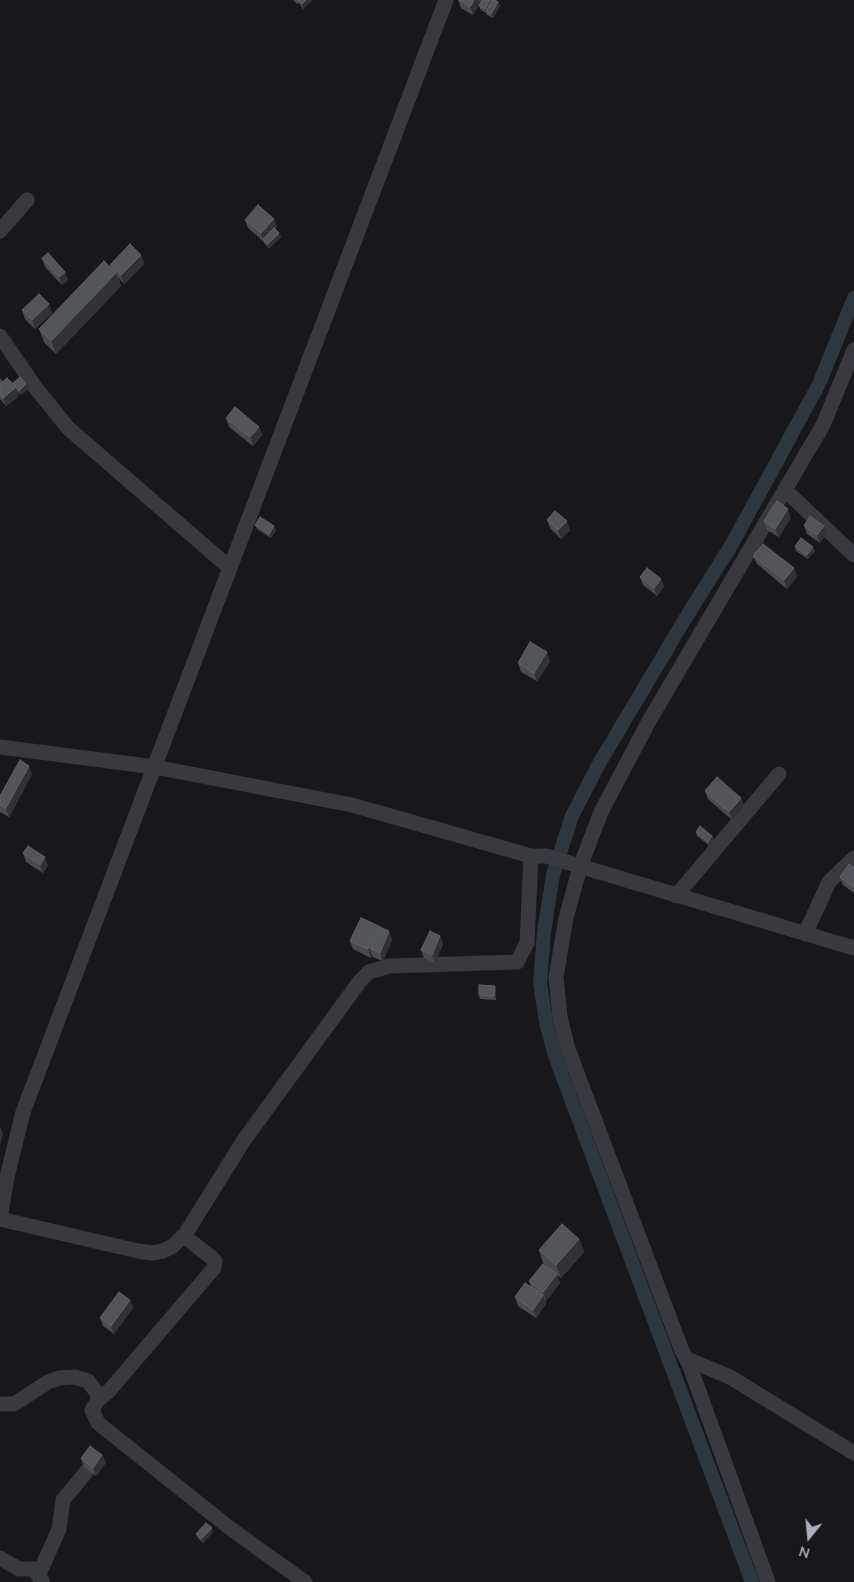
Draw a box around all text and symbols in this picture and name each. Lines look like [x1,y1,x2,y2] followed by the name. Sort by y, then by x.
[784,1512,834,1562] north arrow
[797,1541,812,1562] text: N

